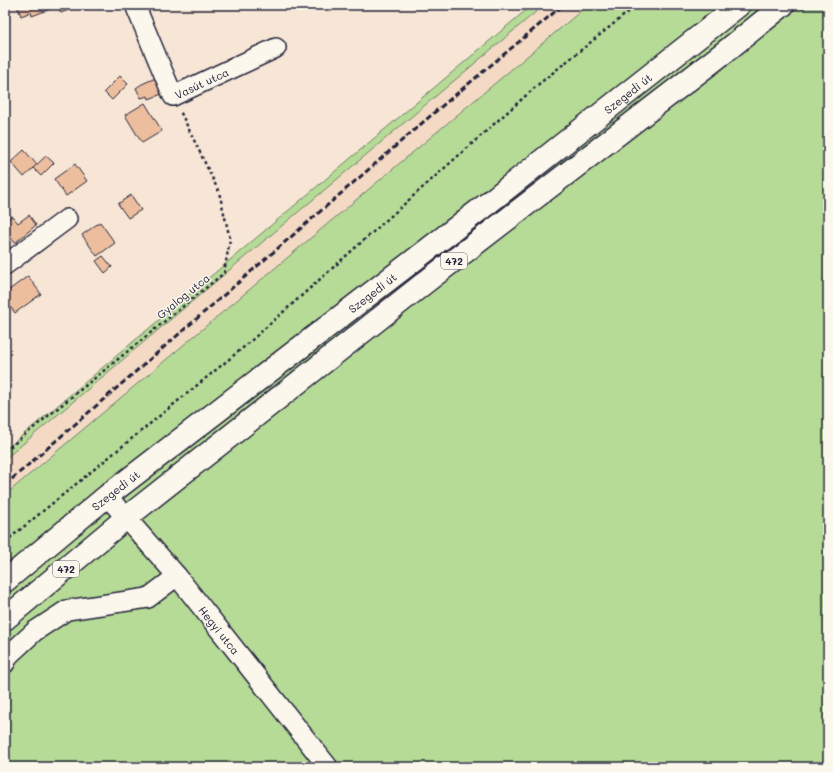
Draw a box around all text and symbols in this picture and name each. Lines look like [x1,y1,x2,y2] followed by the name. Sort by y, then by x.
[172,64,231,102] street label: Vasút utca
[600,69,655,117] street label: Szegedi út
[441,253,467,269] road number: 472
[345,269,399,316] street label: Szegedi út
[153,270,213,322] street label: Gyalog utca
[88,466,142,513] street label: Szegedi út
[53,561,79,577] road number: 472
[196,603,244,657] street label: Hegyi utca

